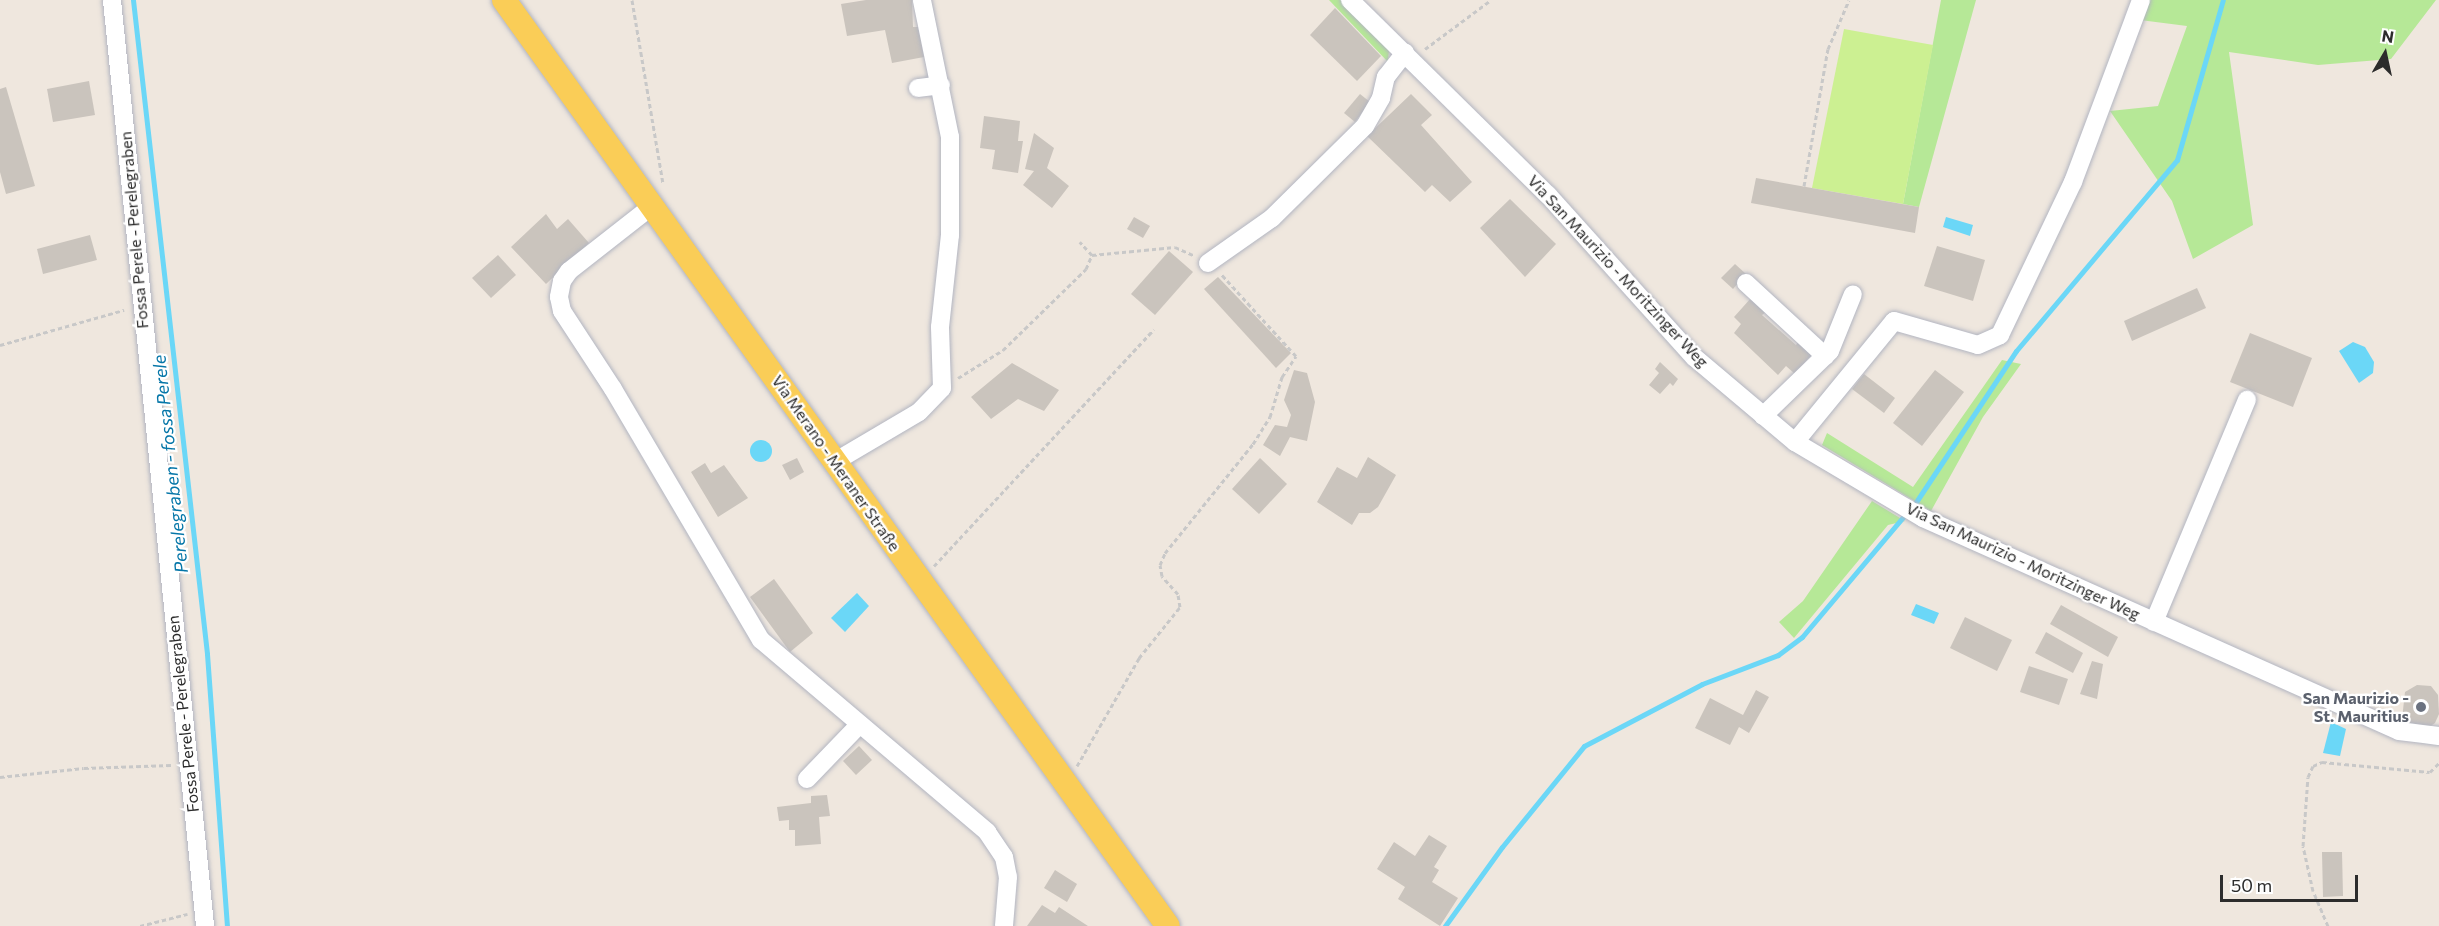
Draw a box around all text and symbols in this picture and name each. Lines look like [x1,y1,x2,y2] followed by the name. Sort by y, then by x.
[2355,24,2415,84] north arrow
[2380,25,2395,46] text: N
[116,131,152,329] street label: Fossa Perele - Perelegraben
[1524,171,1712,371] street label: Via San Maurizio - Moritzinger Weg
[148,354,192,574] water label: Perelegraben - fossa Perele
[768,371,904,555] street label: Via Merano - Meraner Straße
[1903,498,2143,624] street label: Via San Maurizio - Moritzinger Weg
[163,615,203,813] street label: Fossa Perele - Perelegraben
[2303,688,2409,726] place label: San Maurizio - St. Mauritius
[2414,700,2428,714] marker: San Maurizio - St. Mauritius
[2223,863,2361,901] scale bar
[2231,874,2272,896] text: 50 m

